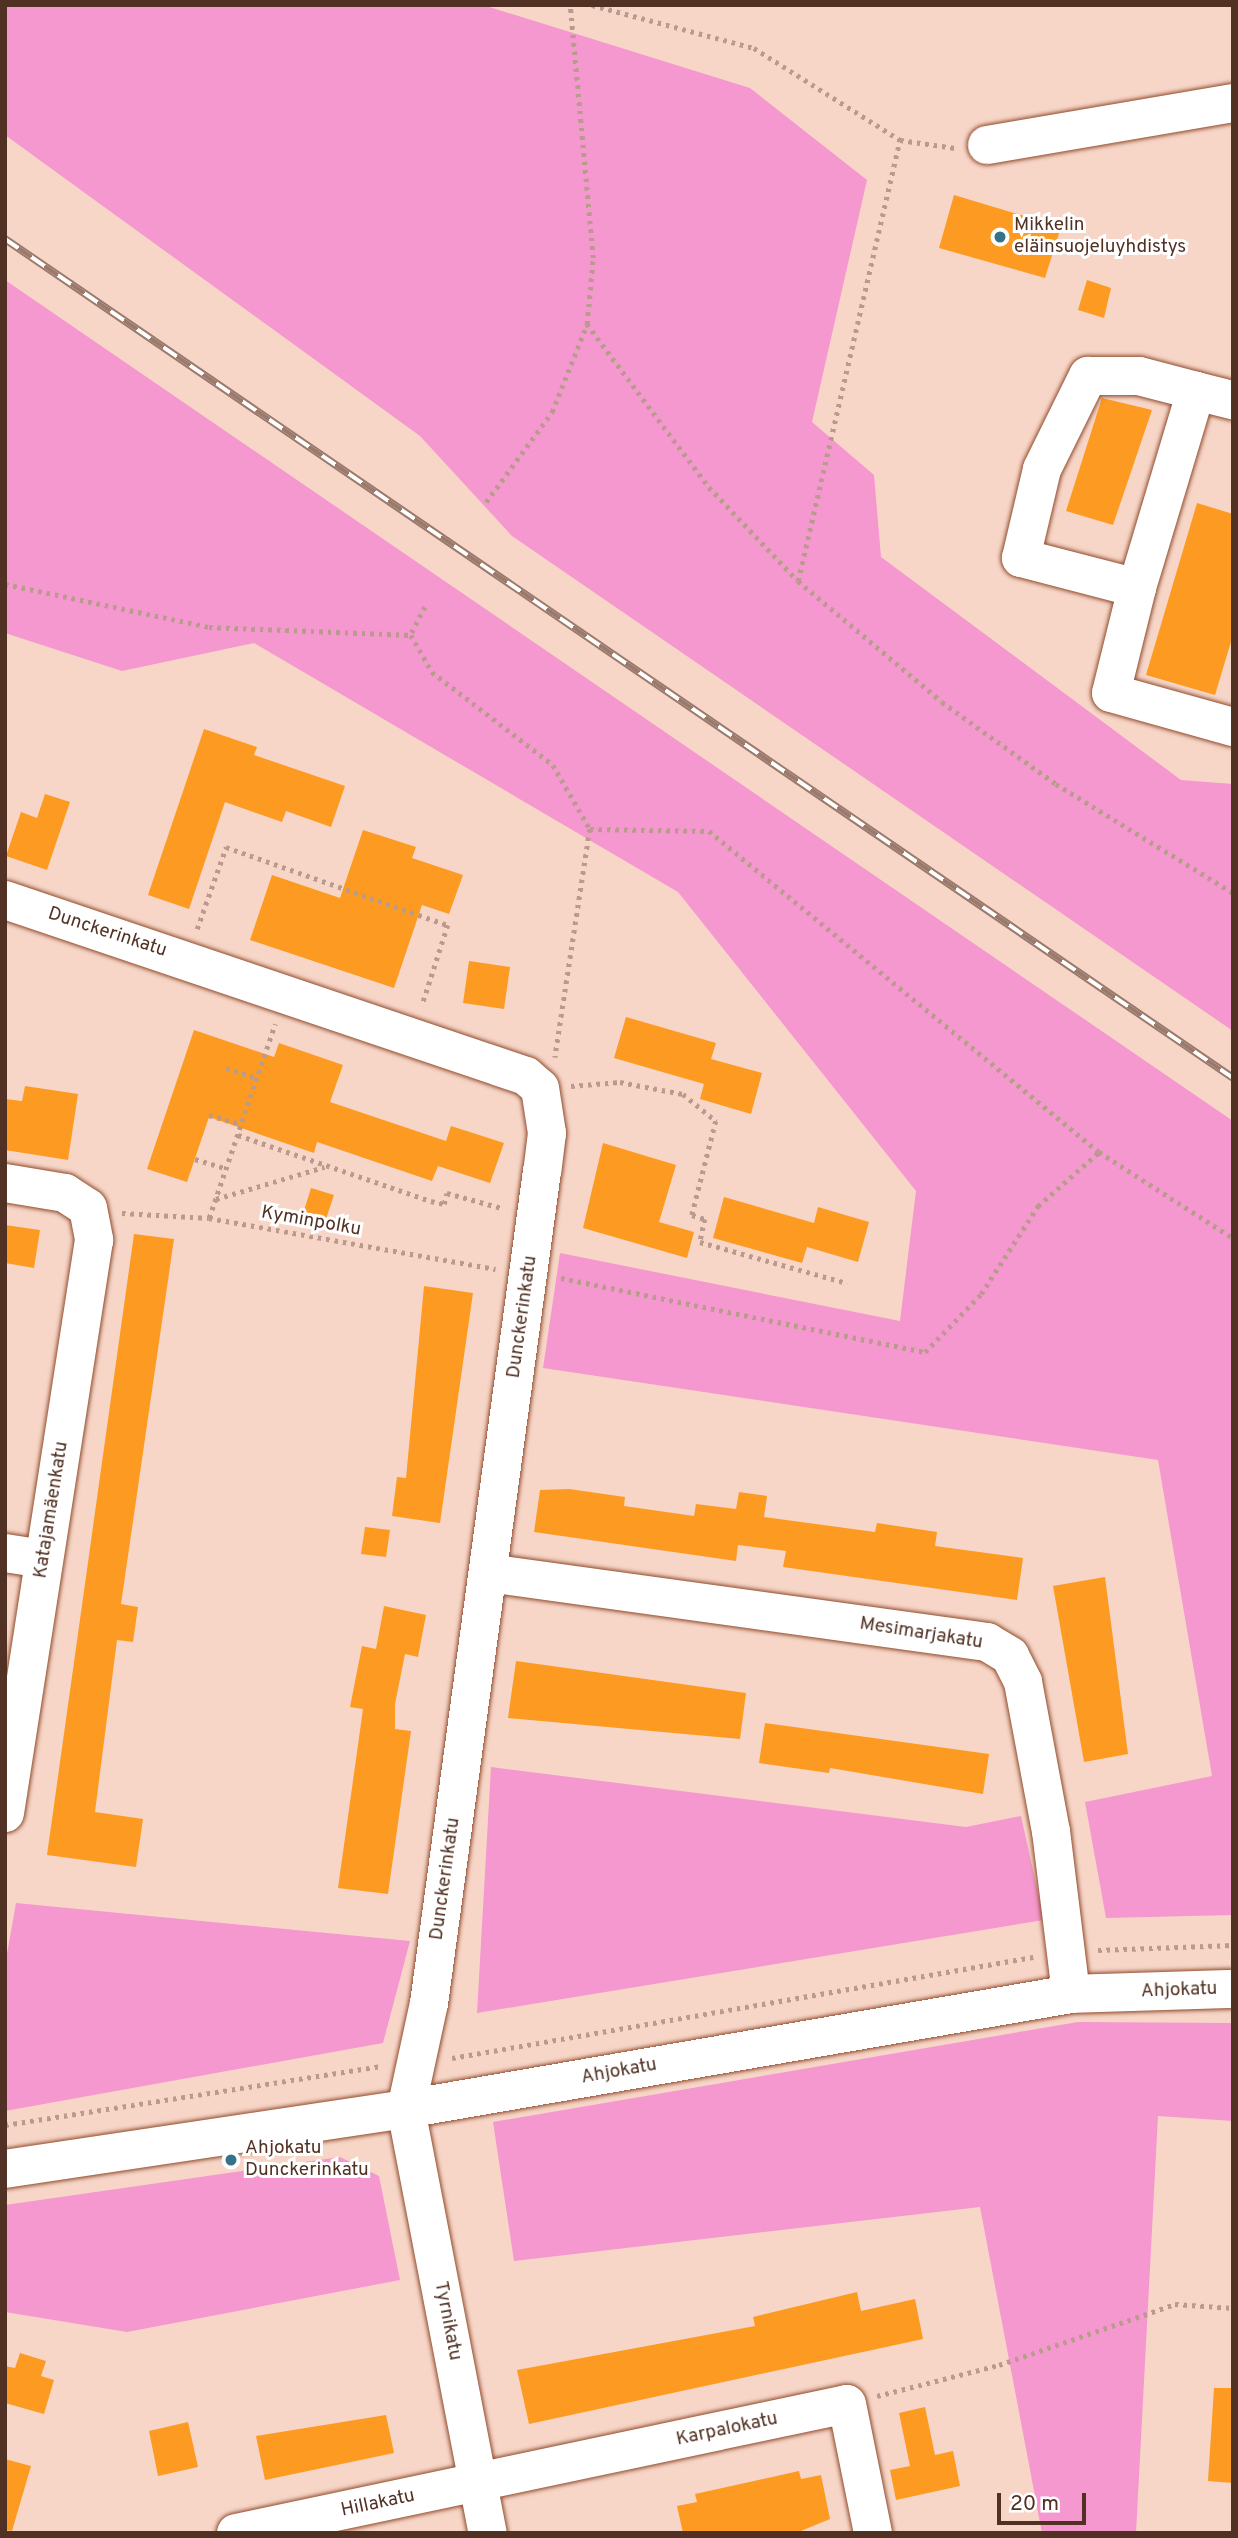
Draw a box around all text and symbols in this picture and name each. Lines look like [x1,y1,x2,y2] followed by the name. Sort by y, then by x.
[1014,215,1186,259] place label: Mikkelin eläinsuojeluyhdistys
[992,229,1008,245] marker: Mikkelin eläinsuojeluyhdistys
[45,903,169,963] street label: Dunckerinkatu
[259,1202,363,1242] street label: Kyminpolku
[503,1254,543,1380] street label: Dunckerinkatu
[30,1440,74,1580] street label: Katajamäenkatu
[858,1613,984,1655] street label: Mesimarjakatu
[426,1816,466,1942] street label: Dunckerinkatu
[1140,1978,1218,2004] street label: Ahjokatu
[579,2054,659,2090] street label: Ahjokatu
[245,2138,369,2182] place label: Ahjokatu Dunckerinkatu
[223,2152,239,2168] marker: Ahjokatu Dunckerinkatu
[428,2280,466,2362] street label: Tyrnikatu
[674,2408,780,2452] street label: Karpalokatu
[1000,2478,1089,2522] scale bar
[339,2485,417,2523] street label: Hillakatu
[1010,2491,1059,2518] text: 20 m

